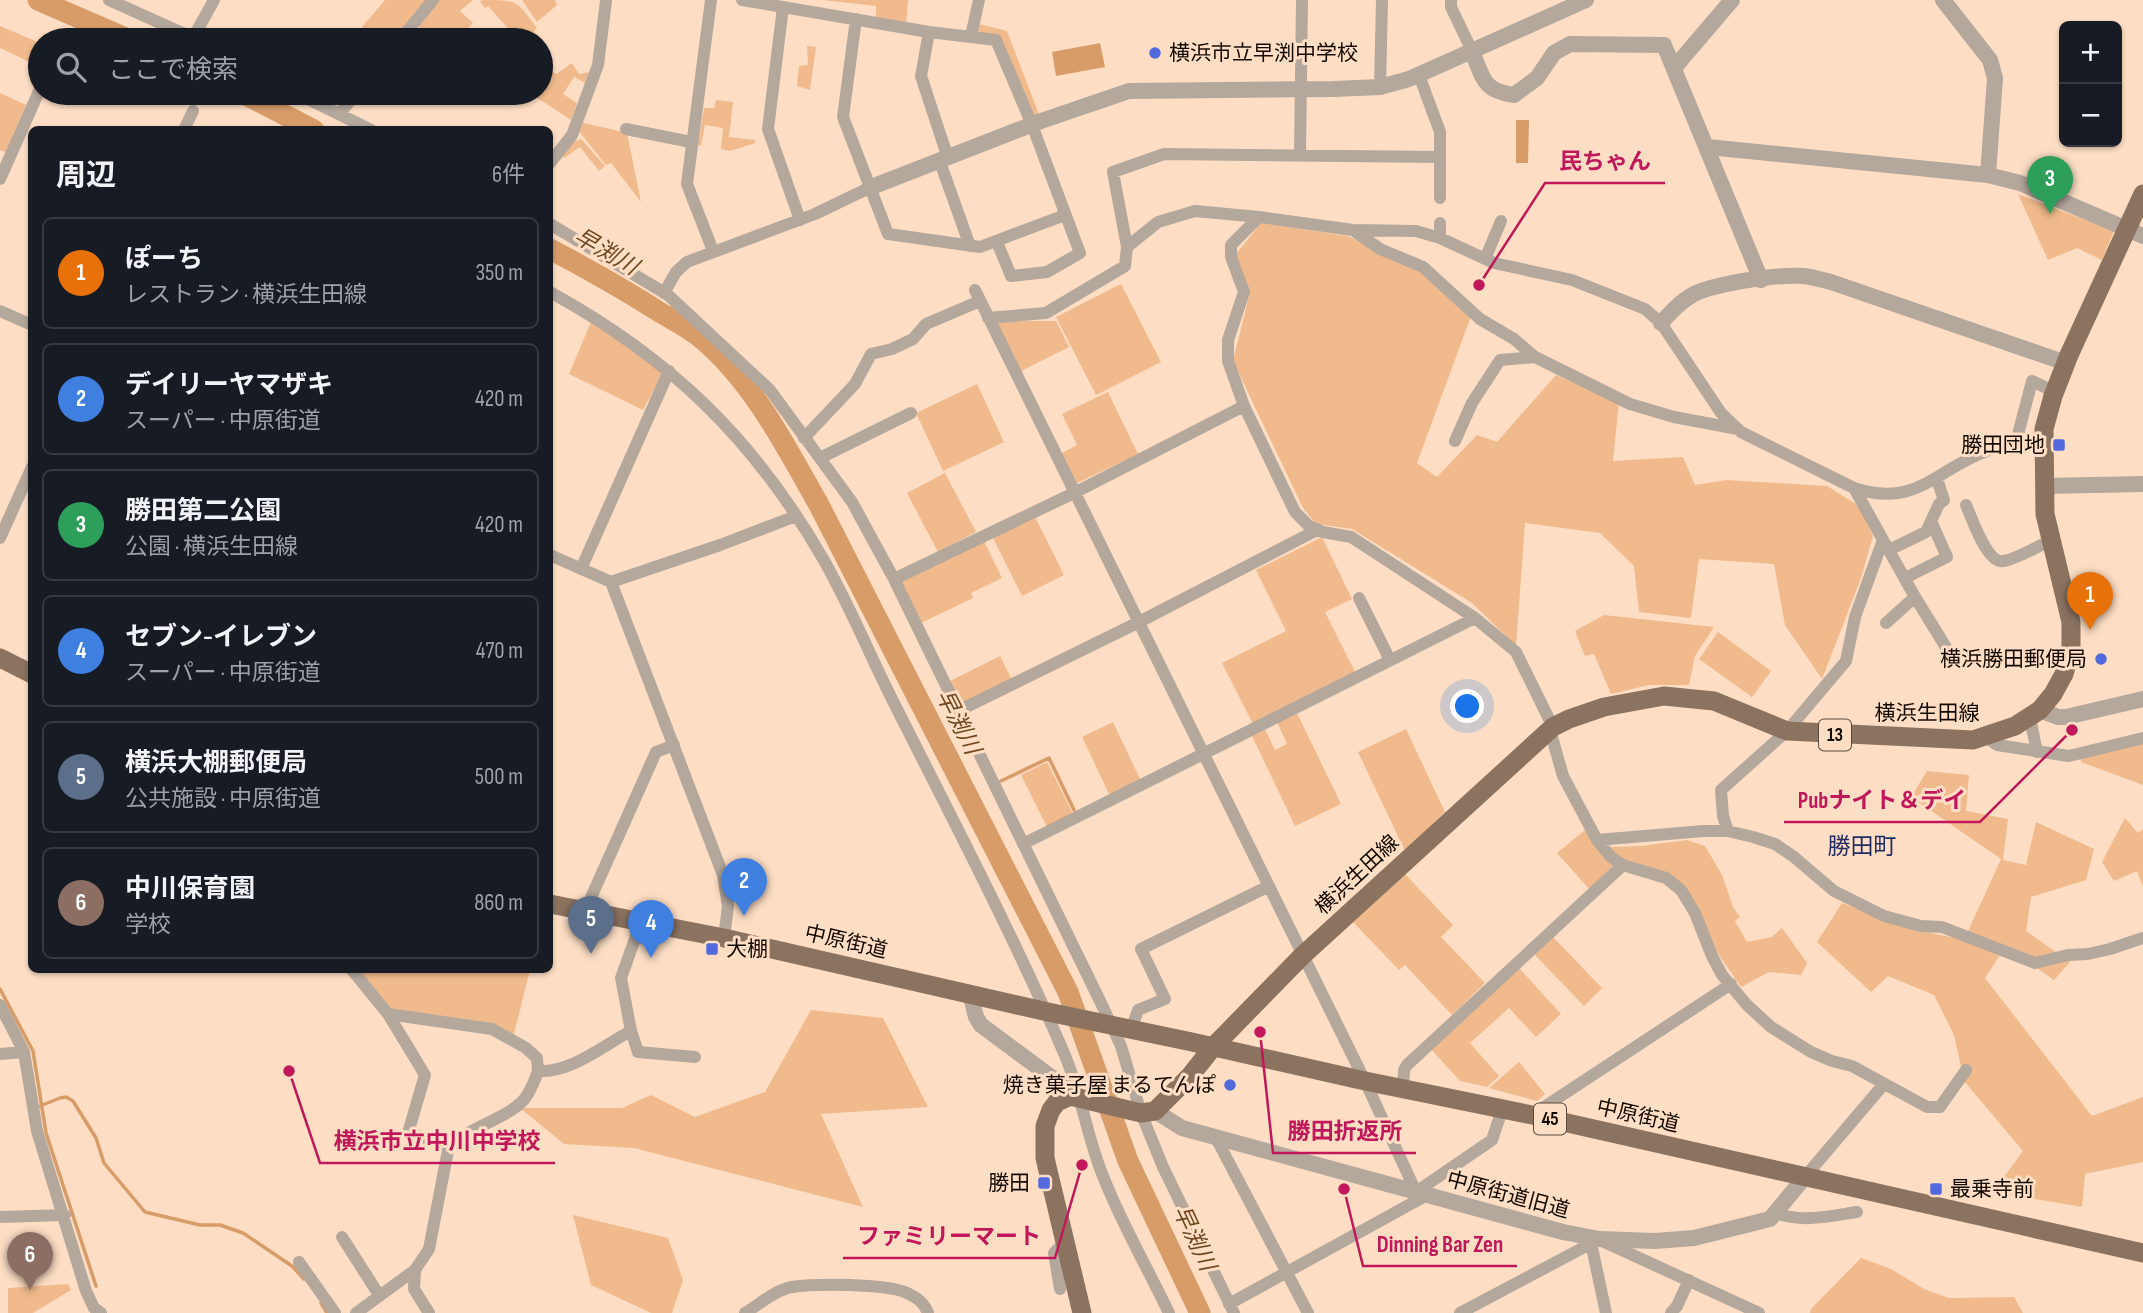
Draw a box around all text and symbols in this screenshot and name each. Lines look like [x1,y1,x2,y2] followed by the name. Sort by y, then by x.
[2059,21,2122,147] map controls
[2059,21,2122,84] button: +
[28,28,553,105] search box
[1169,41,1358,66] place label: 横浜市立早渕中学校
[1147,45,1163,61] marker: 横浜市立早渕中学校
[52,48,90,86] icon: search
[108,55,238,86] text: ここで検索
[2059,84,2122,147] button: −
[1545,139,1665,183] callout: 民ちゃん
[1559,148,1651,176] text: 民ちゃん
[2027,156,2073,214] pin: 3
[56,158,116,194] text: 周辺
[492,161,525,189] text: 6件
[569,223,645,283] water label: 早渕川
[125,244,203,275] text: ぽーち
[76,259,86,287] text: 1
[475,259,523,287] text: 350 m
[125,281,367,309] text: レストラン · 横浜生田線
[125,370,333,401] text: デイリーヤマザキ
[76,385,86,413] text: 2
[475,385,523,413] text: 420 m
[125,407,321,435] text: スーパー · 中原街道
[1961,433,2045,458] place label: 勝田団地
[2051,437,2067,453] marker: 勝田団地
[125,496,281,527] text: 勝田第二公園
[76,511,86,539] text: 3
[475,511,523,539] text: 420 m
[125,533,298,561] text: 公園 · 横浜生田線
[2067,572,2113,630] pin: 1
[125,622,317,653] text: セブン-イレブン
[76,637,86,665] text: 4
[476,637,523,665] text: 470 m
[1940,647,2087,672] place label: 横浜勝田郵便局
[2093,651,2109,667] marker: 横浜勝田郵便局
[125,659,321,687] text: スーパー · 中原街道
[930,685,987,762] water label: 早渕川
[1450,689,1484,723] your location
[1875,701,1980,726] street label: 横浜生田線
[1819,720,1851,750] road number: 13
[125,748,307,779] text: 横浜大棚郵便局
[76,763,86,791] text: 5
[475,763,523,791] text: 500 m
[1784,778,1980,822] callout: Pubナイト＆デイ
[125,785,321,813] text: 公共施設 · 中原街道
[1798,787,1966,815] text: Pubナイト＆デイ
[1310,830,1404,920] street label: 横浜生田線
[1828,833,1897,861] district label: 勝田町
[721,858,767,916] pin: 2
[125,874,255,905] text: 中川保育園
[76,889,86,917] text: 6
[474,889,523,917] text: 860 m
[568,896,614,954] pin: 5
[628,900,674,958] pin: 4
[125,911,171,939] text: 学校
[802,920,890,964] street label: 中原街道
[726,937,768,962] place label: 大棚
[704,941,720,957] marker: 大棚
[1003,1073,1216,1098] place label: 焼き菓子屋 まるてんぽ
[1222,1077,1238,1093] marker: 焼き菓子屋 まるてんぽ
[1594,1094,1682,1138] street label: 中原街道
[1534,1104,1566,1134] road number: 45
[1273,1109,1416,1153] callout: 勝田折返所
[1288,1118,1403,1146] text: 勝田折返所
[320,1119,555,1163] callout: 横浜市立中川中学校
[334,1128,541,1156] text: 横浜市立中川中学校
[1444,1167,1572,1223] street label: 中原街道旧道
[988,1171,1030,1196] place label: 勝田
[1036,1175,1052,1191] marker: 勝田
[1950,1177,2034,1202] place label: 最乗寺前
[1928,1181,1944,1197] marker: 最乗寺前
[1167,1201,1223,1278] water label: 早渕川
[843,1214,1055,1258] callout: ファミリーマート
[1363,1222,1517,1266] callout: Dinning Bar Zen
[857,1223,1041,1251] text: ファミリーマート
[1377,1231,1503,1259] text: Dinning Bar Zen
[7,1232,53,1290] pin: 6

